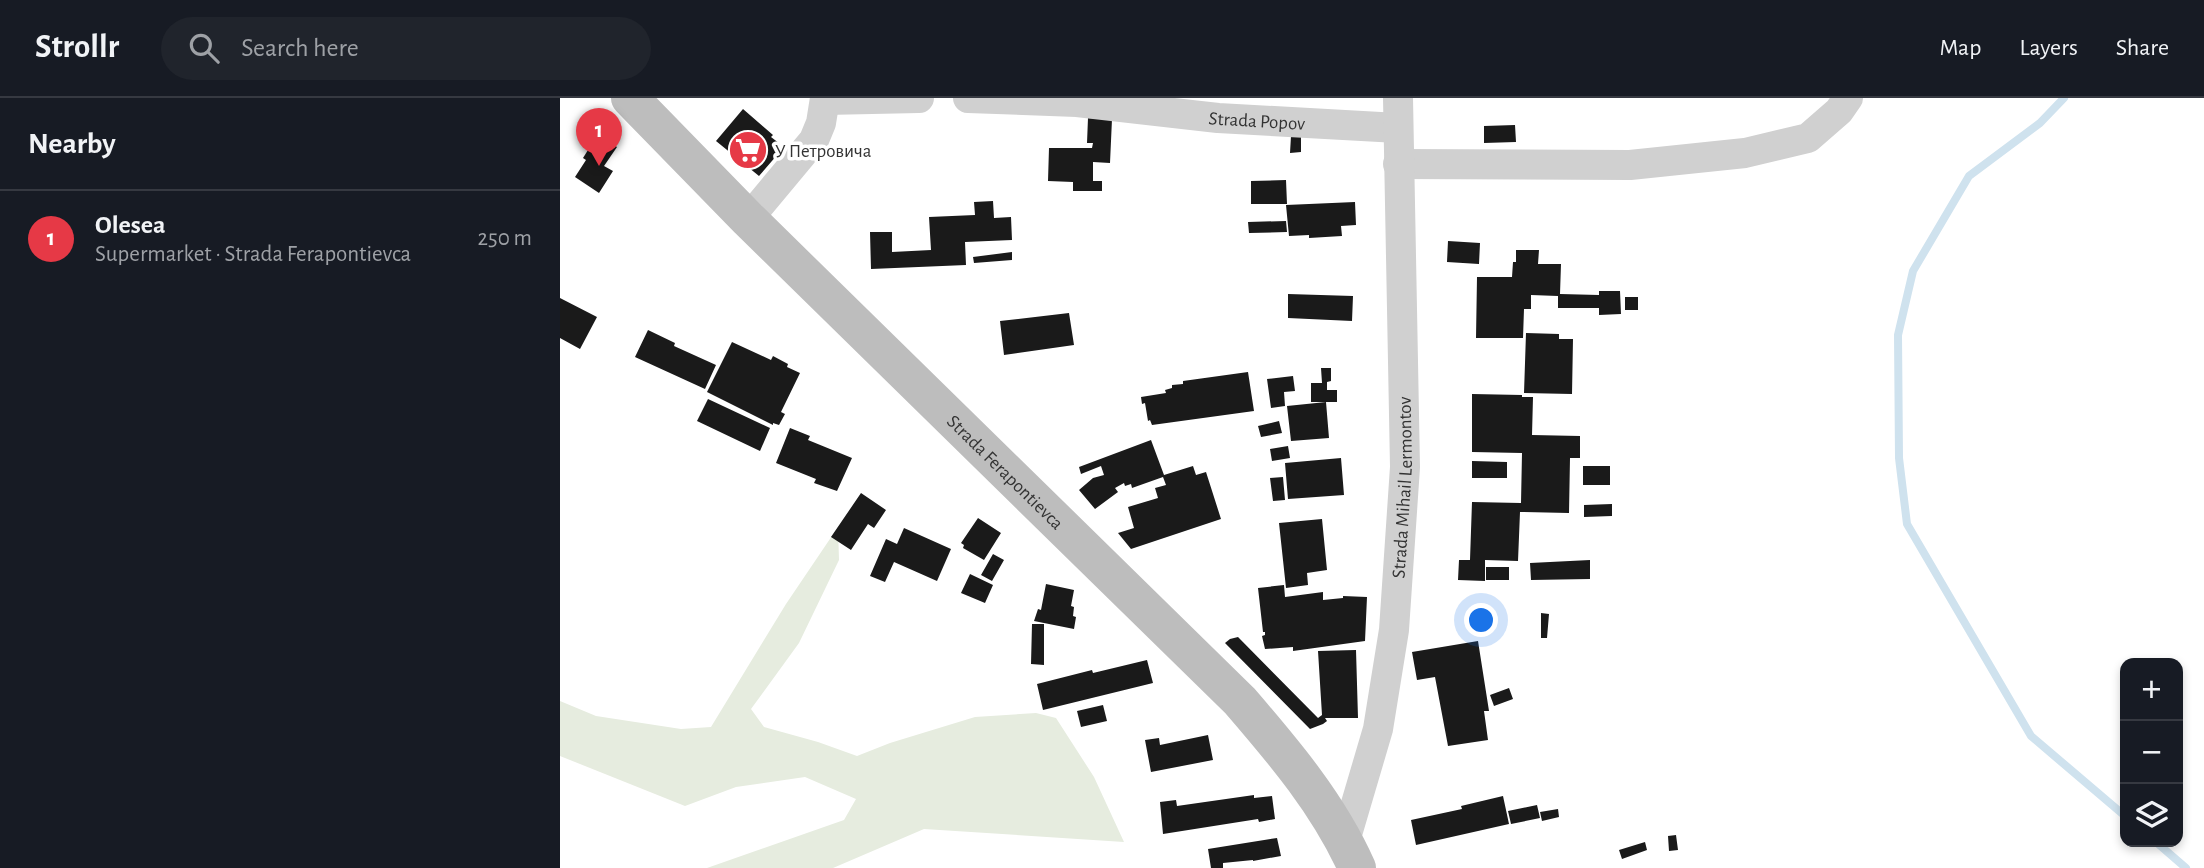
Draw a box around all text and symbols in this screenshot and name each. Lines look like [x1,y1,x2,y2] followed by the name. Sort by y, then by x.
[161,17,651,80] search box
[185,29,223,67] icon: search
[35,31,119,64] text: Strollr
[241,35,359,61] text: Search here
[1939,36,1981,60] text: Map
[2019,36,2078,60] text: Layers
[2116,36,2169,60] text: Share
[576,108,622,166] pin: 1
[1207,109,1306,134] street label: Strada Popov
[28,129,116,159] text: Nearby
[727,129,769,171] supermarket icon: У Петровича
[775,142,872,161] place label: У Петровича
[95,212,166,238] text: Olesea
[47,227,55,250] text: 1
[478,227,532,250] text: 250 m
[95,243,411,266] text: Supermarket · Strada Ferapontievca
[1390,396,1416,579] street label: Strada Mihail Lermontov
[943,412,1067,534] street label: Strada Ferapontievca
[1464,603,1498,637] your location
[2120,658,2183,847] map controls
[2120,658,2183,721] button: +
[2120,721,2183,784] button: −
[2120,784,2183,847] button: layers

